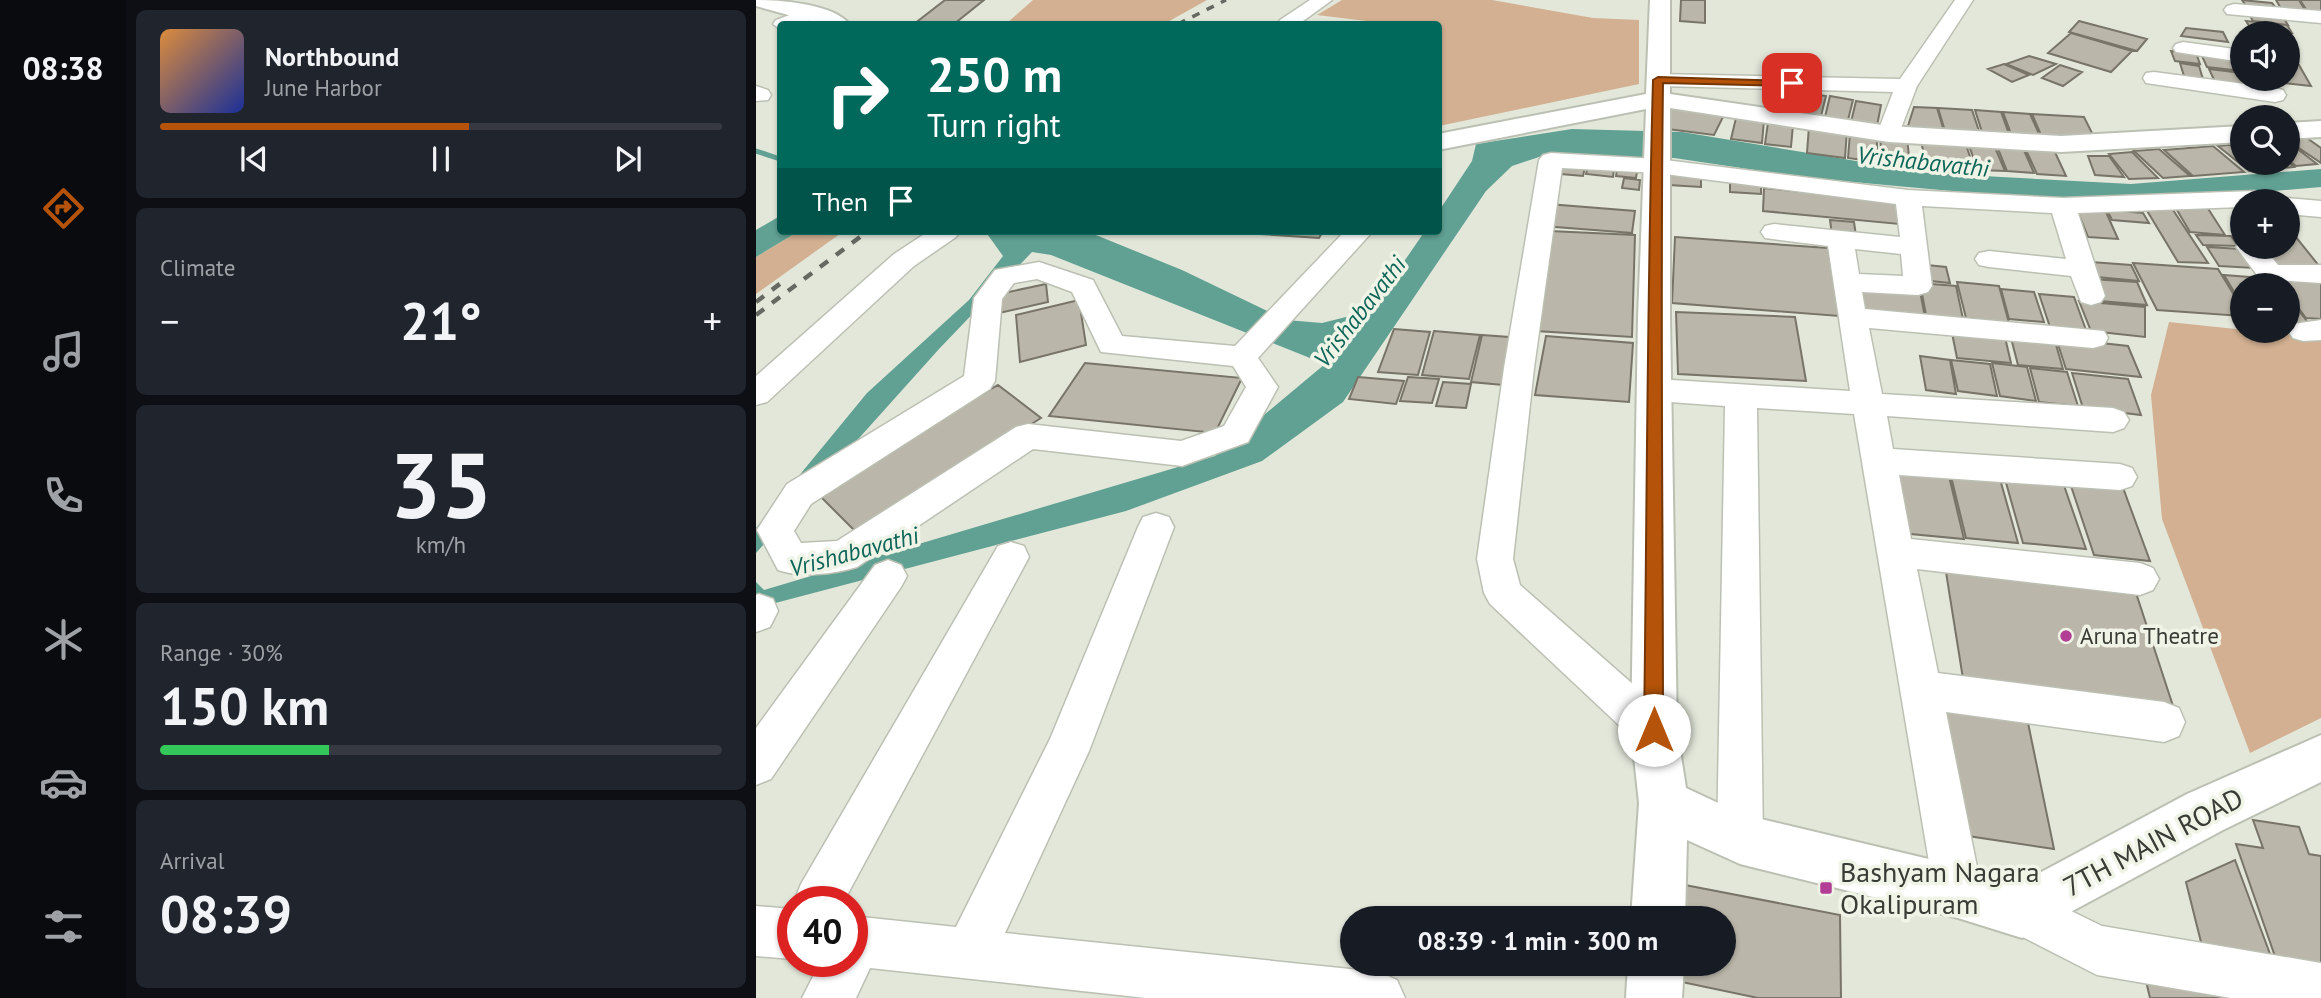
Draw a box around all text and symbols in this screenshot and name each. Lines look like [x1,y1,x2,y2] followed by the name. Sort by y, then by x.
[2230,21,2300,343] map controls
[2230,21,2300,91] button: sound
[265,40,399,73] text: Northbound
[927,42,1062,106] text: 250 m
[22,47,104,89] text: 08:38
[812,49,903,140] icon: right
[1762,53,1822,113] pin
[1773,64,1811,102] icon: arrive
[265,73,382,102] text: June Harbor
[927,104,1061,146] text: Turn right
[2230,105,2300,175] button: search
[1855,139,1991,184] water label: Vrishabavathi
[235,140,273,178] icon: previous
[422,140,460,178] icon: pause
[609,140,647,178] icon: next
[882,182,920,220] icon: arrive
[39,184,88,233] icon: directions
[812,185,868,218] text: Then
[2230,189,2300,259] button: +
[1307,249,1413,374] water label: Vrishabavathi
[160,253,235,282] text: Climate
[2230,273,2300,343] button: −
[400,287,482,354] text: 21°
[160,296,179,345] text: −
[703,296,722,345] text: +
[39,327,88,376] icon: music
[389,425,493,543] text: 35
[39,471,88,520] icon: phone
[786,519,923,584] water label: Vrishabavathi
[416,530,466,559] text: km/h
[39,615,88,664] icon: climate
[2080,621,2219,650] place label: Aruna Theatre
[2058,628,2074,644] marker: Aruna Theatre
[160,638,283,667] text: Range · 30%
[160,672,329,739] text: 150 km
[1617,693,1691,767] position arrow
[39,758,88,807] icon: car
[2056,779,2249,905] street label: 7TH MAIN ROAD
[160,846,224,875] text: Arrival
[1840,853,2040,922] place label: Bashyam Nagara Okalipuram
[160,880,292,947] text: 08:39
[1818,880,1834,896] marker: Bashyam Nagara Okalipuram
[777,886,868,977] speed limit sign: 40
[39,902,88,951] icon: filters
[1418,924,1658,957] text: 08:39 · 1 min · 300 m

